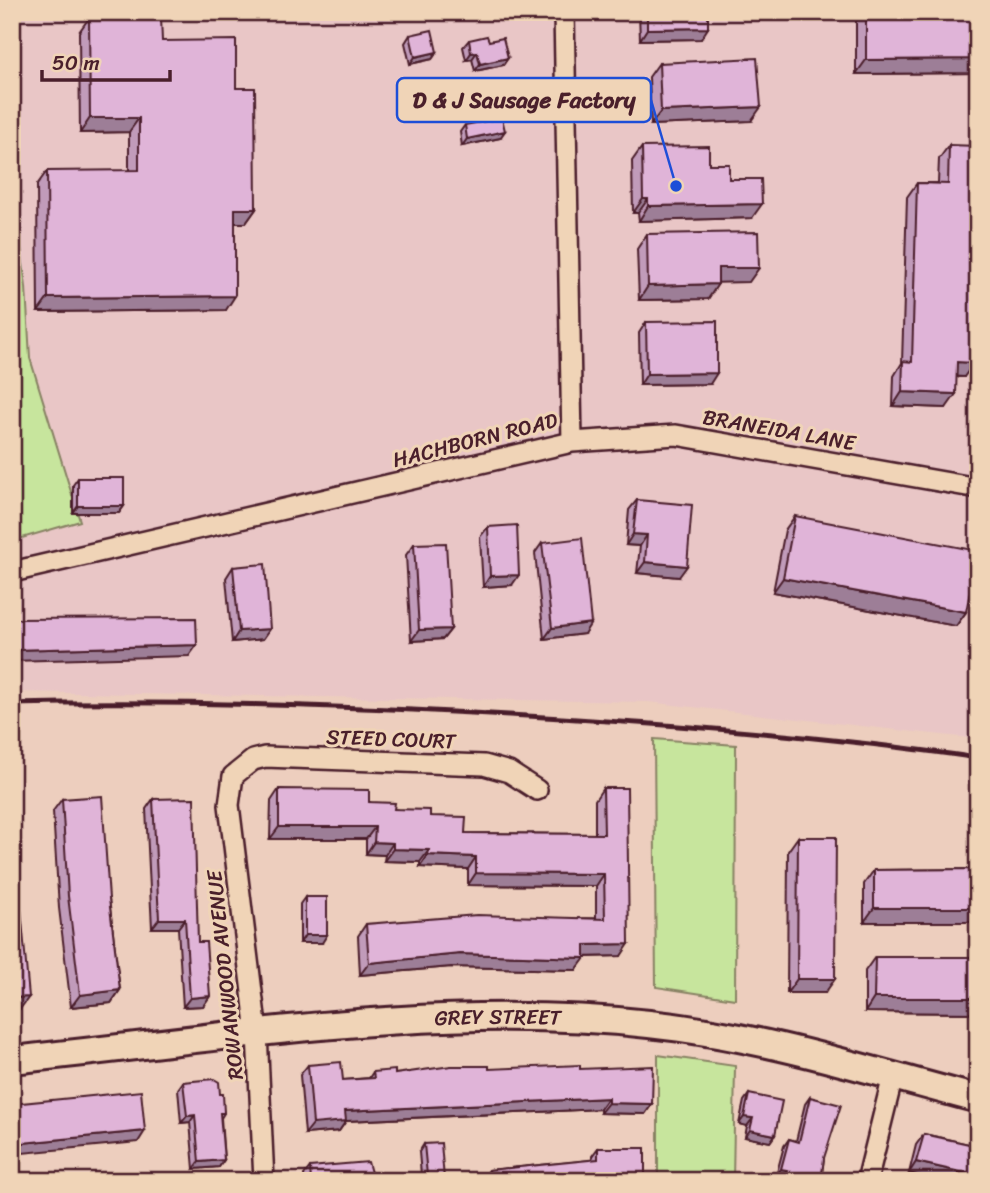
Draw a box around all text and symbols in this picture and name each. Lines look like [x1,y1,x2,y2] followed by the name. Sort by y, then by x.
[42,38,170,82] scale bar
[52,44,100,82] text: 50 m
[397,78,651,122] callout: D & J Sausage Factory
[413,80,637,121] text: D & J Sausage Factory
[700,398,860,462] street label: BRANEIDA LANE
[388,401,562,479] street label: HACHBORN ROAD
[326,718,458,760] street label: STEED COURT
[195,867,255,1082] street label: ROWANWOOD AVENUE
[434,998,563,1037] street label: GREY STREET

